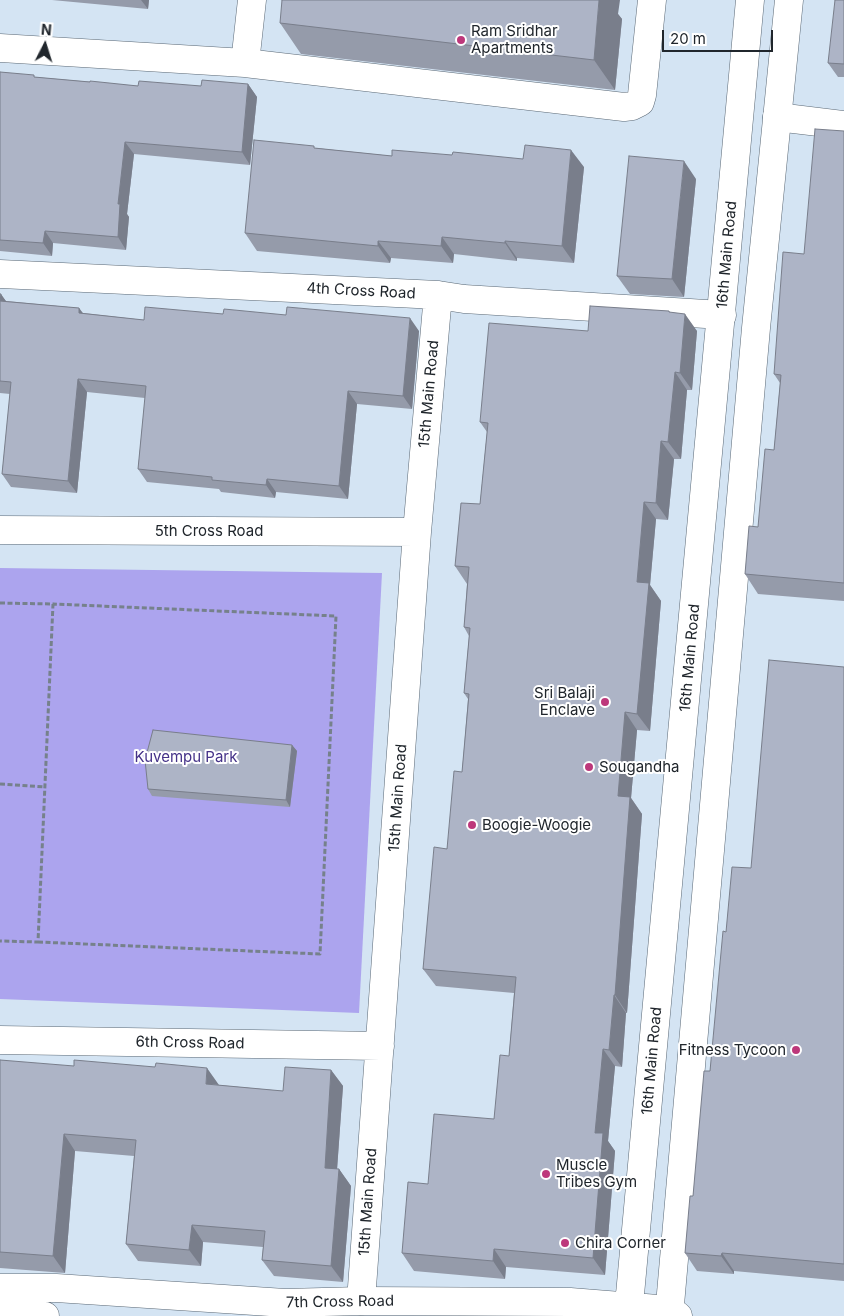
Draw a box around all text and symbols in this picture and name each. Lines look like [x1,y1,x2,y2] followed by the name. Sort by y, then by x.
[20,20,70,70] north arrow
[664,20,775,52] scale bar
[40,21,52,38] text: N
[471,22,558,57] place label: Ram Sridhar Apartments
[670,29,706,48] text: 20 m
[455,34,467,46] marker: Ram Sridhar Apartments
[713,200,741,310] street label: 16th Main Road
[306,279,416,303] street label: 4th Cross Road
[415,339,443,449] street label: 15th Main Road
[155,522,263,540] street label: 5th Cross Road
[676,603,704,713] street label: 16th Main Road
[534,684,595,719] place label: Sri Balaji Enclave
[599,696,611,708] marker: Sri Balaji Enclave
[385,743,411,853] street label: 15th Main Road
[135,748,237,766] park label: Kuvempu Park
[599,758,679,776] place label: Sougandha
[583,761,595,773] marker: Sougandha
[482,816,591,834] place label: Boogie-Woogie
[466,819,478,831] marker: Boogie-Woogie
[638,1006,666,1116] street label: 16th Main Road
[135,1033,245,1053] street label: 6th Cross Road
[679,1041,786,1059] place label: Fitness Tycoon
[790,1044,802,1056] marker: Fitness Tycoon
[355,1147,381,1257] street label: 15th Main Road
[556,1156,637,1191] place label: Muscle Tribes Gym
[540,1168,552,1180] marker: Muscle Tribes Gym
[575,1234,666,1252] place label: Chira Corner
[559,1237,571,1249] marker: Chira Corner
[286,1292,394,1312] street label: 7th Cross Road

